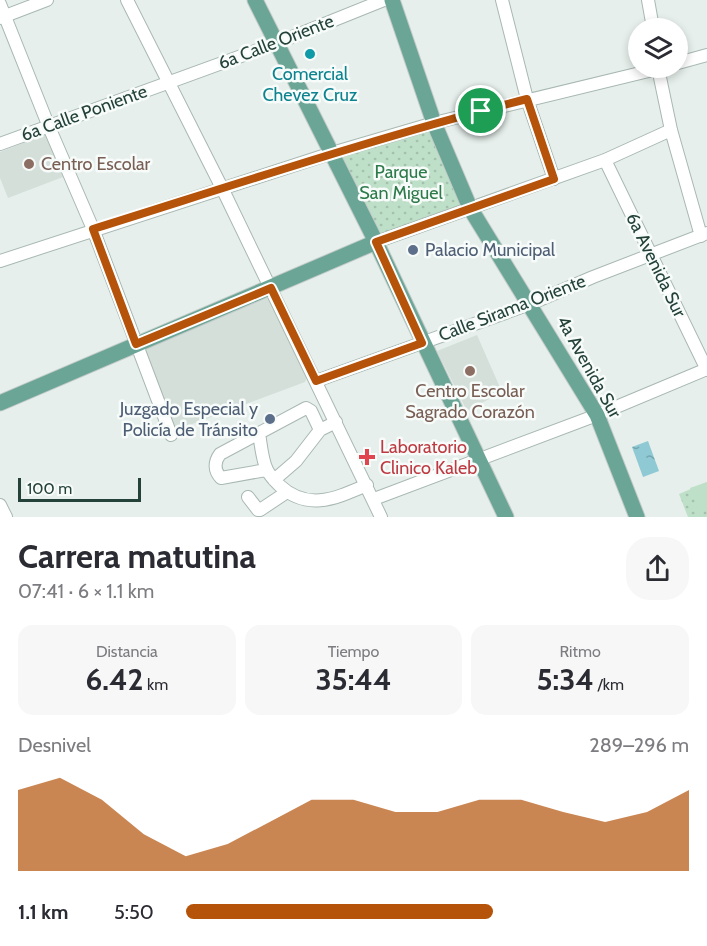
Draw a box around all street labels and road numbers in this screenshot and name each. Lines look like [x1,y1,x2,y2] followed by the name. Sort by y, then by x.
[215,10,337,74] street label: 6a Calle Oriente
[18,80,150,146] street label: 6a Calle Poniente
[621,209,691,321] street label: 6a Avenida Sur
[435,270,589,346] street label: Calle Sirama Oriente
[552,312,626,422] street label: 4a Avenida Sur

